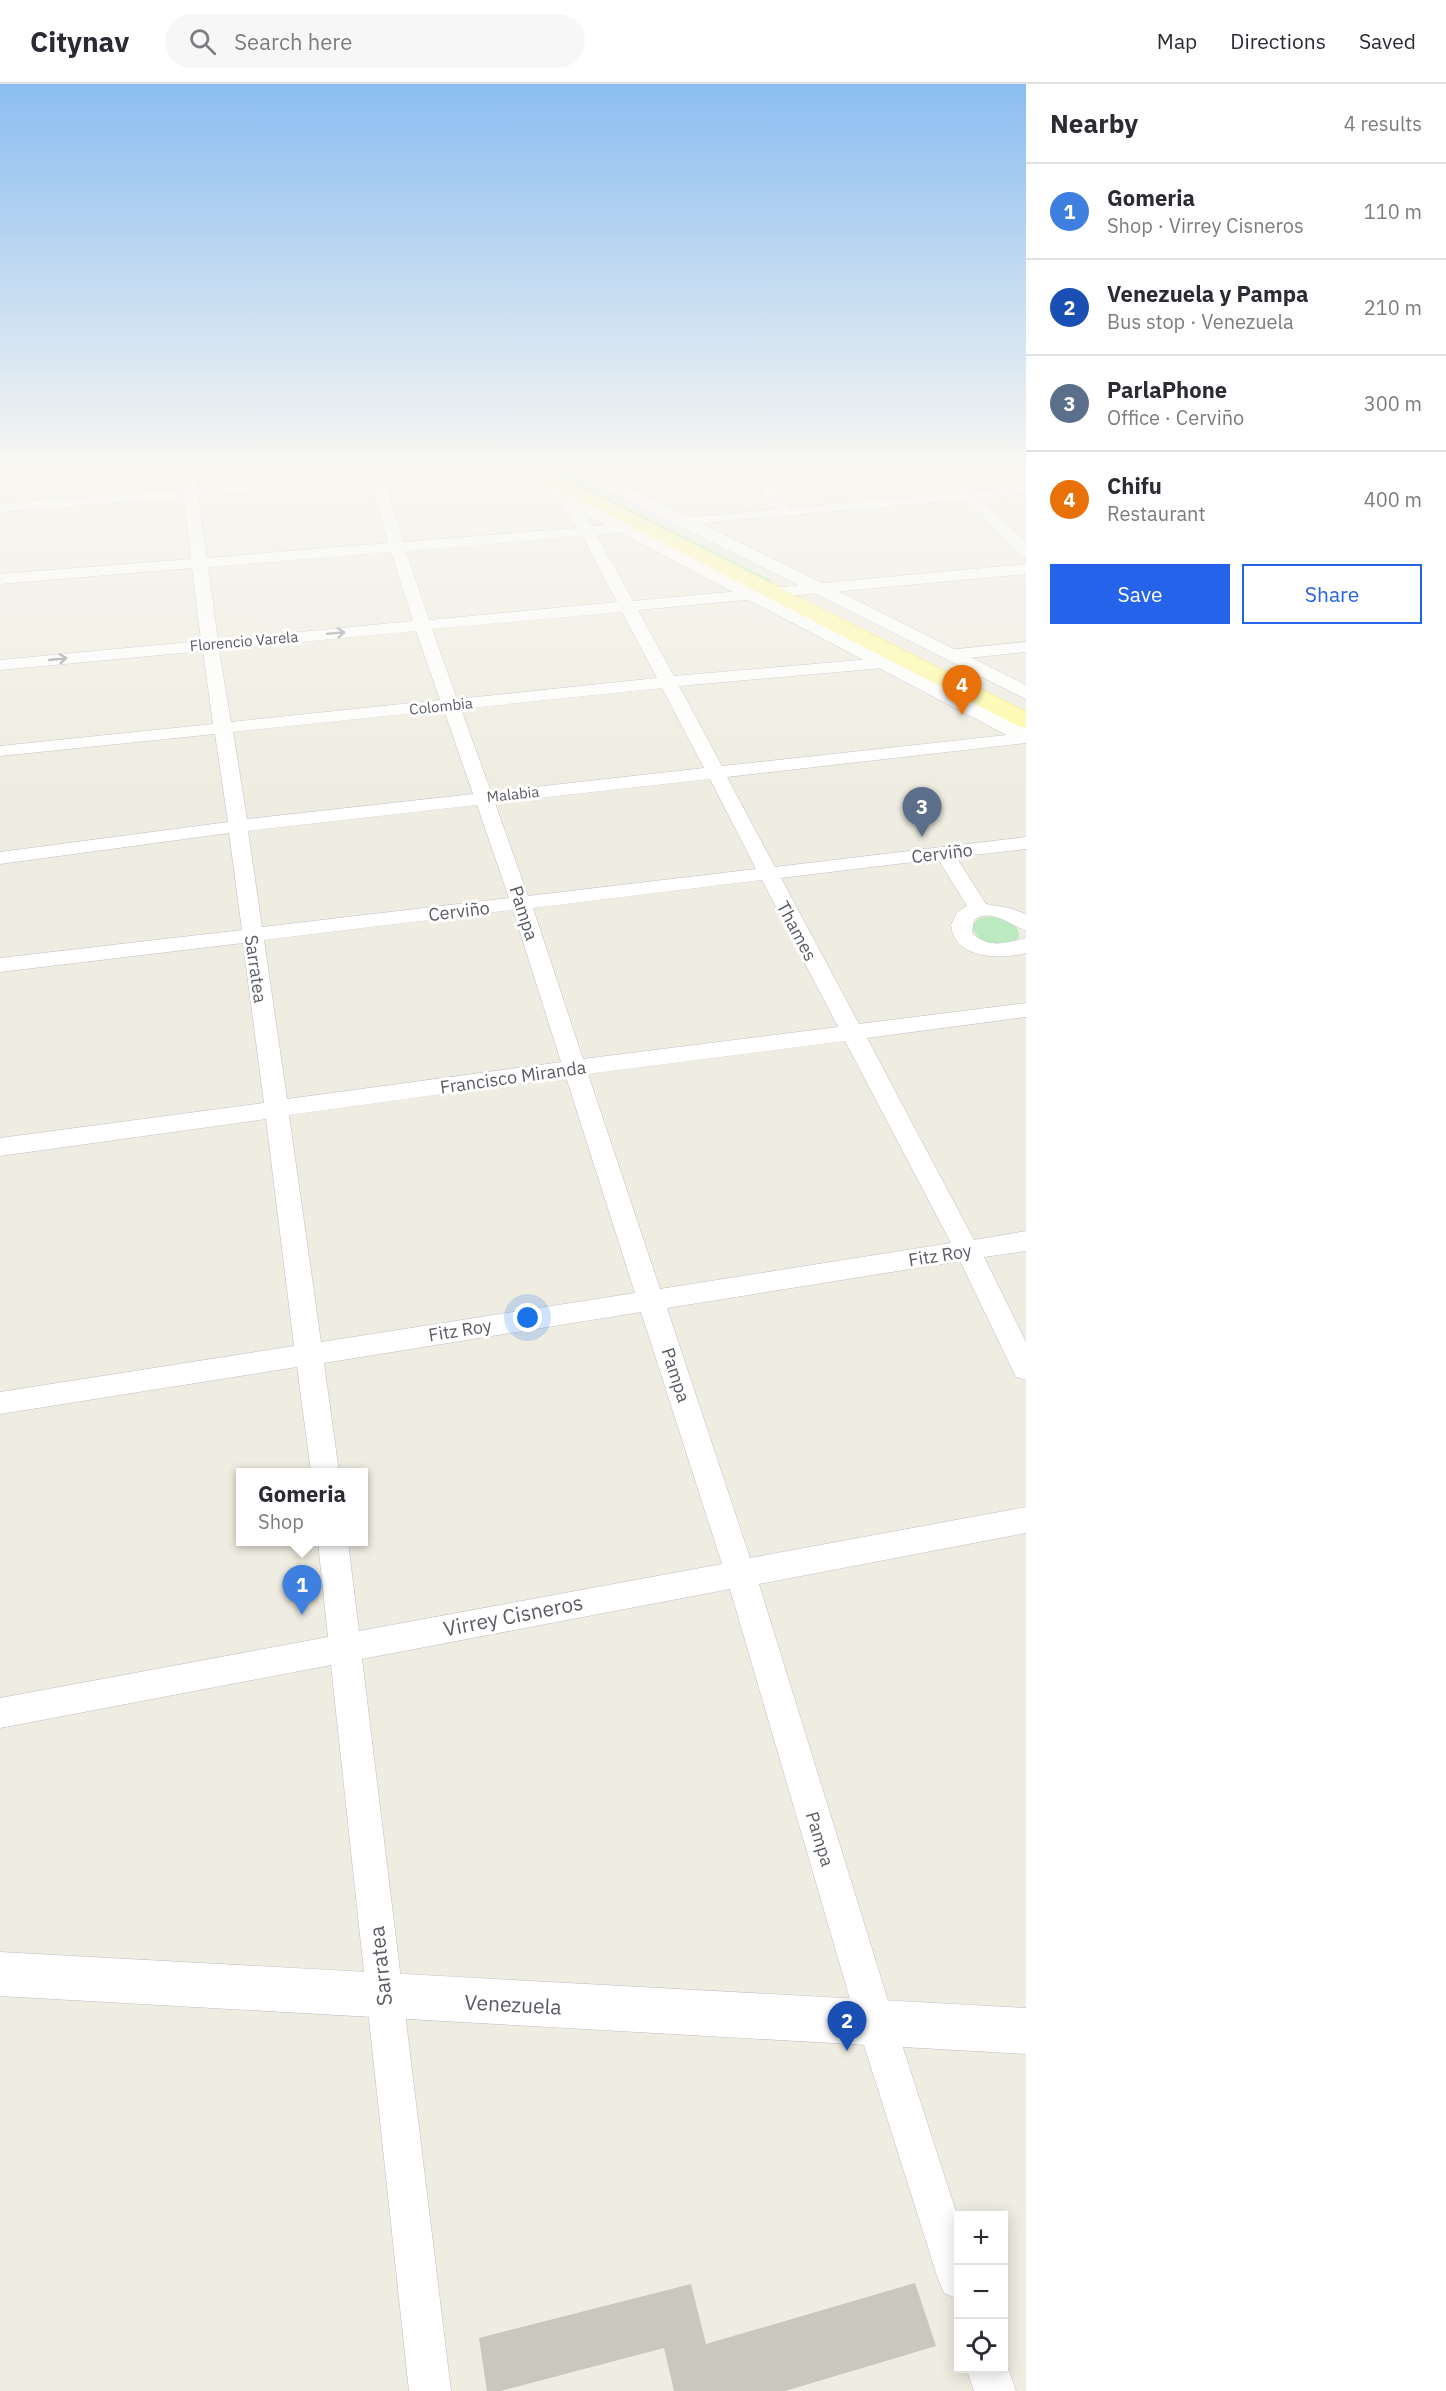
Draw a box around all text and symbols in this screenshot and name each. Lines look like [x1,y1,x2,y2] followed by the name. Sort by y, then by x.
[165,14,585,68] search box
[30,23,129,60] text: Citynav
[186,25,219,58] icon: search
[234,27,352,56] text: Search here
[1157,27,1197,55] text: Map
[1230,27,1326,55] text: Directions
[1359,27,1416,55] text: Saved
[1050,106,1138,140] text: Nearby
[1344,110,1422,137] text: 4 results
[1107,183,1195,212] text: Gomeria
[1064,198,1076,225] text: 1
[1364,198,1422,225] text: 110 m
[1107,212,1304,239] text: Shop · Virrey Cisneros
[1107,279,1309,308] text: Venezuela y Pampa
[1064,294,1076,321] text: 2
[1364,294,1422,321] text: 210 m
[1107,308,1294,335] text: Bus stop · Venezuela
[1107,375,1227,404] text: ParlaPhone
[1064,390,1076,417] text: 3
[1364,390,1422,417] text: 300 m
[1107,404,1244,431] text: Office · Cerviño
[1107,471,1162,500] text: Chifu
[1064,486,1076,513] text: 4
[1364,486,1422,513] text: 400 m
[1107,500,1205,527] text: Restaurant
[1050,564,1230,624] button: Save
[1242,564,1422,624] button: Share
[189,627,299,655] street label: Florencio Varela
[326,627,345,638] one-way arrow
[48,653,68,664] one-way arrow
[942,666,982,715] pin: 4
[408,693,474,719] street label: Colombia
[486,782,540,806] street label: Malabia
[902,788,942,837] pin: 3
[910,838,974,868] street label: Cerviño
[504,883,544,944] street label: Pampa
[427,896,491,926] street label: Cerviño
[772,897,822,965] street label: Thames
[240,933,272,1005] street label: Sarratea
[439,1055,588,1099] street label: Francisco Miranda
[907,1239,973,1271] street label: Fitz Roy
[513,1303,542,1332] your location
[427,1314,493,1346] street label: Fitz Roy
[656,1345,696,1406] street label: Pampa
[236,1468,368,1546] popup
[258,1479,346,1508] text: Gomeria
[258,1508,304,1535] text: Shop
[282,1566,322,1615] pin: 1
[441,1588,585,1642] street label: Virrey Cisneros
[801,1809,839,1870] street label: Pampa
[362,1925,398,2007] street label: Sarratea
[464,1987,562,2021] street label: Venezuela
[828,2002,866,2051] pin: 2
[954,2211,1008,2373] map controls
[954,2211,1008,2265] button: +
[954,2265,1008,2319] button: −
[954,2319,1008,2373] button: locate

